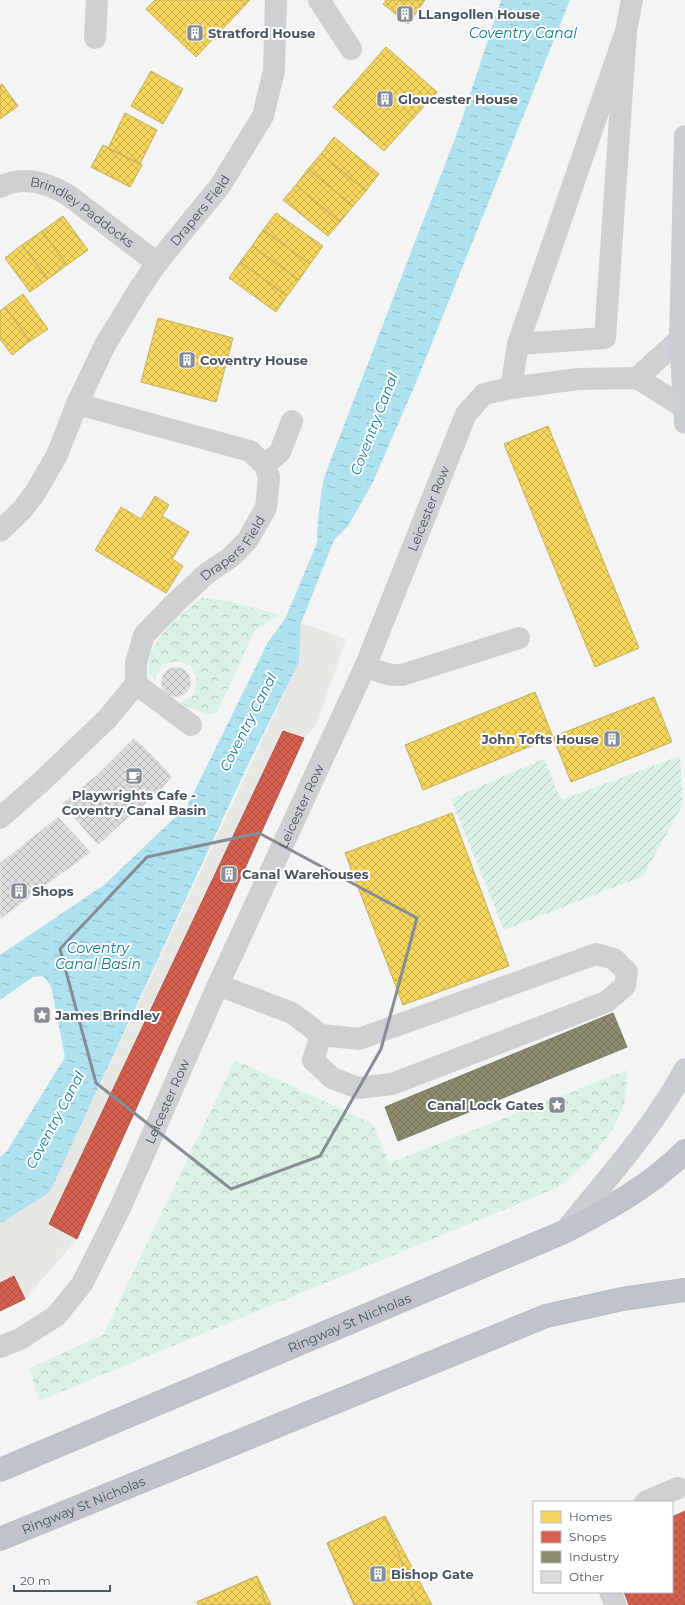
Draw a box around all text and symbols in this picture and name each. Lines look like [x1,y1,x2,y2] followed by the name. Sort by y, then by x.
[395,4,415,24] building icon: LLangollen House
[418,6,540,22] place label: LLangollen House
[185,23,205,43] building icon: Stratford House
[469,24,577,42] water label: Coventry Canal
[208,25,315,41] place label: Stratford House
[375,89,395,109] building icon: Gloucester House
[398,91,518,107] place label: Gloucester House
[166,172,233,249] street label: Drapers Field
[29,173,137,251] street label: Brindley Paddocks
[177,350,197,370] building icon: Coventry House
[200,352,308,368] place label: Coventry House
[346,370,402,478] water label: Coventry Canal
[404,463,453,554] street label: Leicester Row
[196,513,268,584] street label: Drapers Field
[215,670,281,774] water label: Coventry Canal
[602,729,622,749] building icon: John Tofts House
[481,731,599,747] place label: John Tofts House
[274,761,327,851] street label: Leicester Row
[124,766,144,786] cafe icon: Playwrights Cafe - Coventry Canal Basin
[62,787,206,818] place label: Playwrights Cafe - Coventry Canal Basin
[219,864,239,884] building icon: Canal Warehouses
[242,866,369,882] place label: Canal Warehouses
[9,881,29,901] building icon: Shops
[32,883,74,899] place label: Shops
[55,939,141,973] water label: Coventry Canal Basin
[32,1005,52,1025] place icon: James Brindley
[54,1007,160,1023] place label: James Brindley
[141,1056,193,1146] street label: Leicester Row
[22,1068,88,1172] water label: Coventry Canal
[547,1095,567,1115] place icon: Canal Lock Gates
[427,1097,544,1113] place label: Canal Lock Gates
[285,1290,413,1356] street label: Ringway St Nicholas
[19,1473,148,1537] street label: Ringway St Nicholas
[533,1501,673,1593] legend
[569,1509,612,1524] text: Homes
[569,1529,606,1544] text: Shops
[569,1549,619,1564] text: Industry
[368,1564,388,1584] building icon: Bishop Gate
[391,1566,474,1582] place label: Bishop Gate
[14,1567,110,1593] scale bar
[569,1569,604,1584] text: Other
[20,1573,51,1588] text: 20 m

